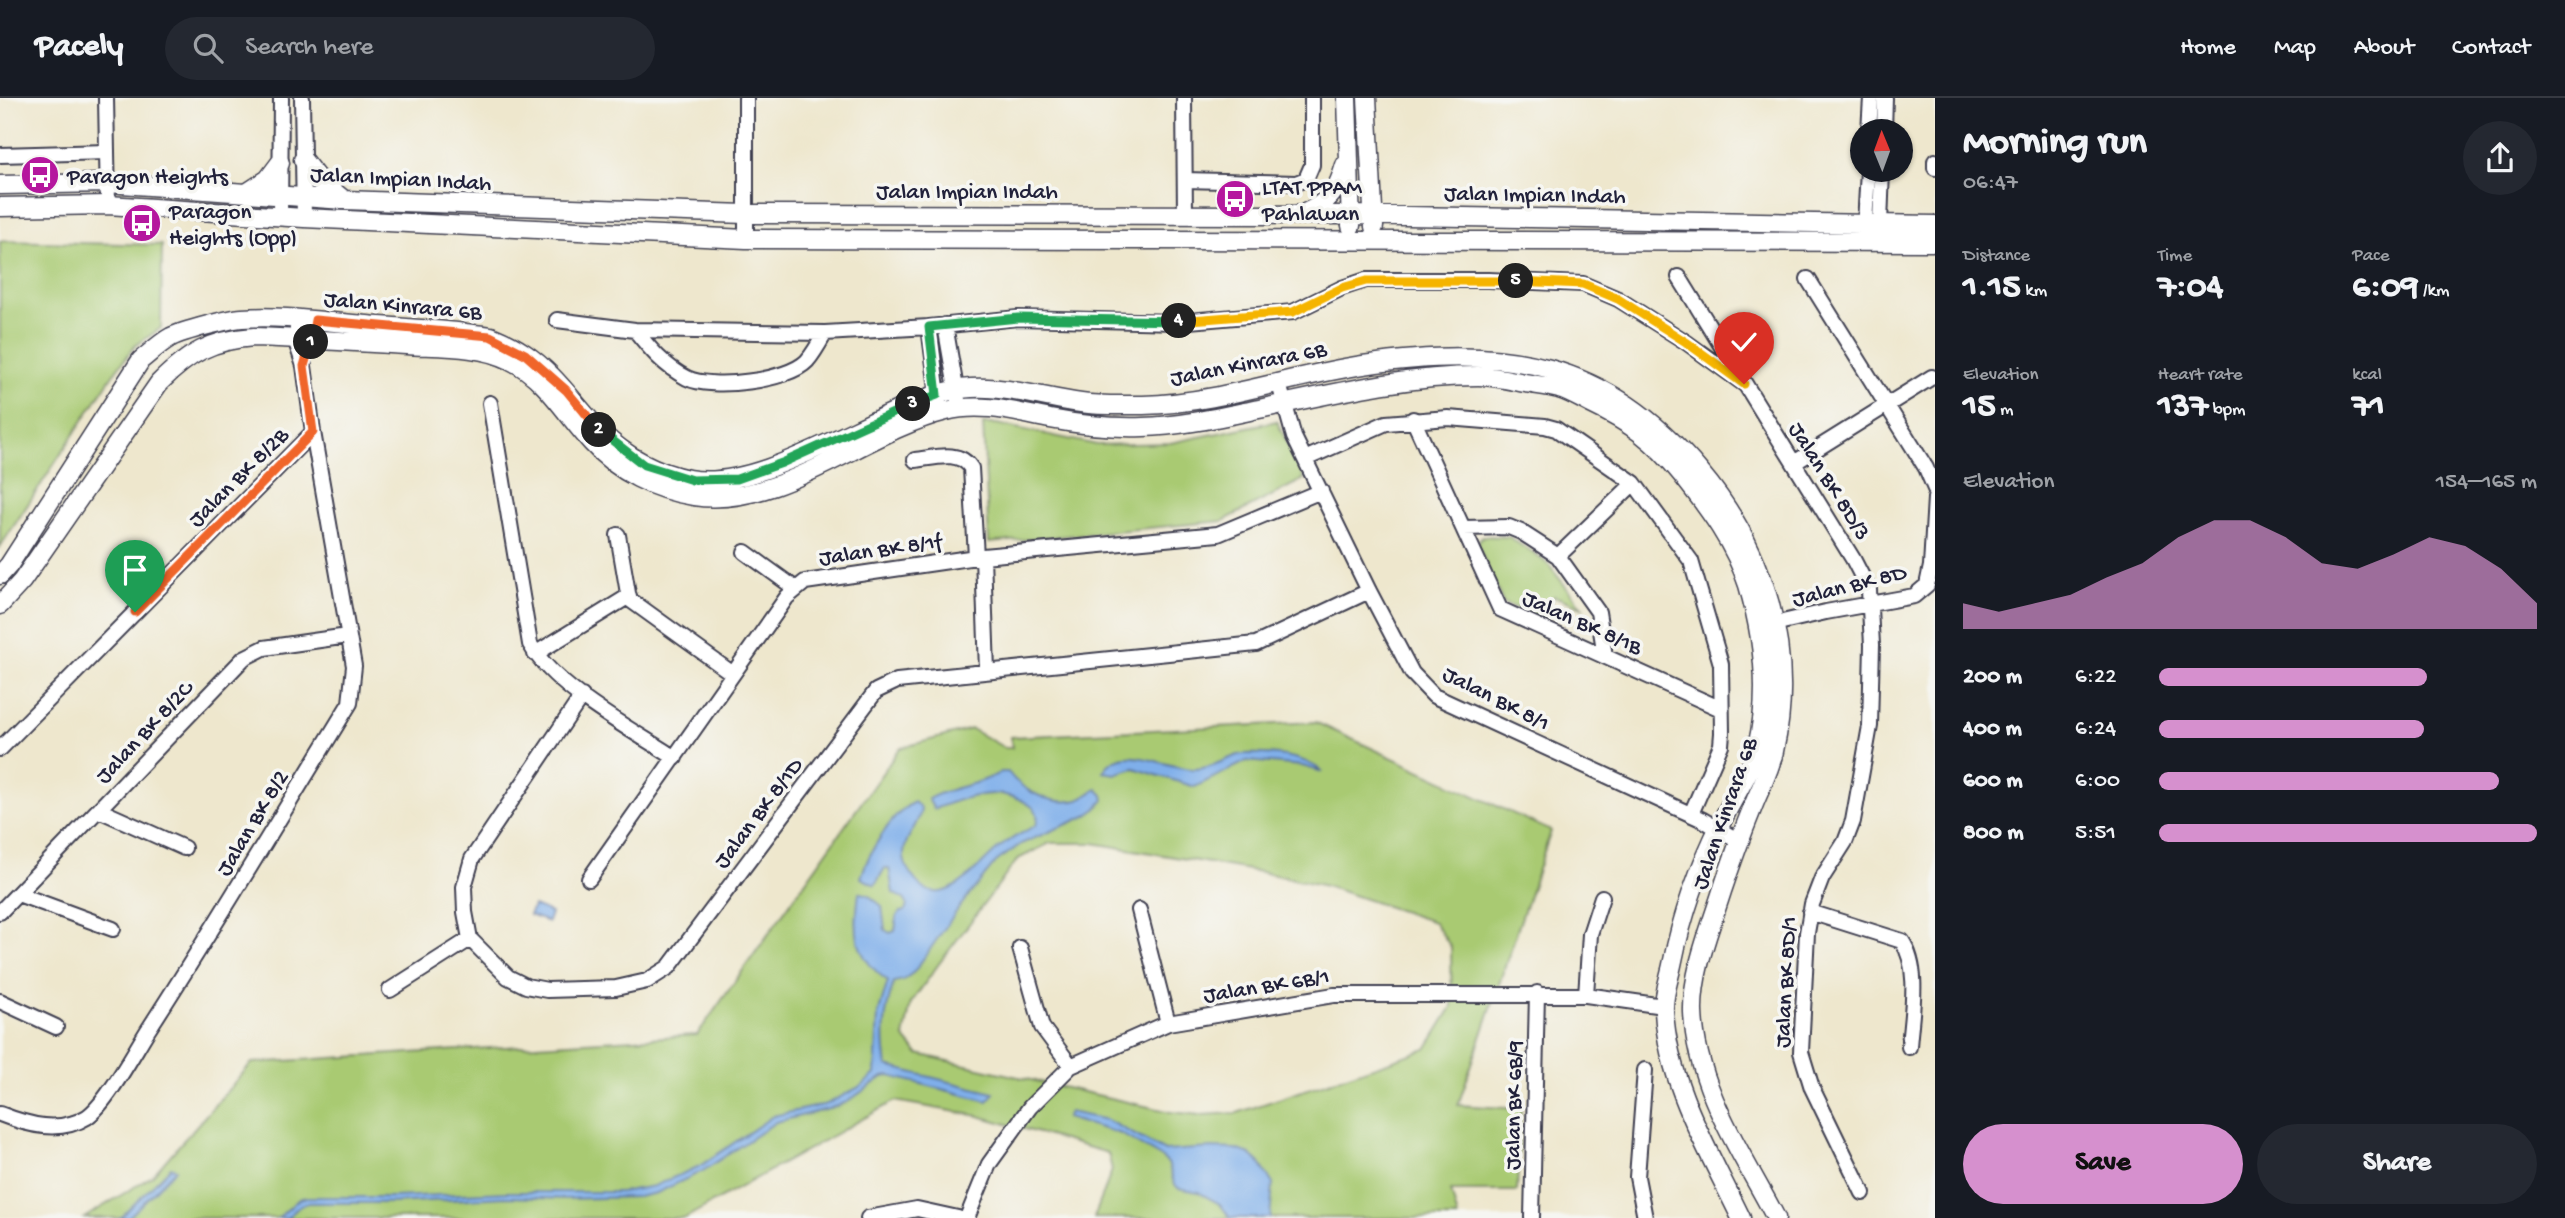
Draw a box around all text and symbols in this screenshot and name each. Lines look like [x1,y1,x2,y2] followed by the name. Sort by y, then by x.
[165,17,655,80] search box
[35,29,123,67] text: Pacely
[189,29,227,67] icon: search
[245,33,373,64] text: Search here
[2180,34,2236,63] text: Home
[2274,34,2316,63] text: Map
[2354,34,2414,63] text: About
[2452,34,2530,63] text: Contact
[1850,119,1913,182] north arrow
[1850,119,1913,182] map controls
[2463,121,2537,195] button: share
[1963,122,2147,166] text: Morning run
[19,154,61,196] bus stop icon: Paragon Heights
[309,162,492,199] street label: Jalan Impian Indah
[66,165,229,192] place label: Paragon Heights
[1963,170,2018,197] text: 06:47
[1261,176,1363,229] place label: LTAT PPAM Pahlawan
[1214,178,1256,220] bus stop icon: LTAT PPAM Pahlawan
[876,180,1058,207] street label: Jalan Impian Indah
[1444,181,1626,212] street label: Jalan Impian Indah
[168,200,297,253] place label: Paragon Heights (Opp)
[121,202,163,244] bus stop icon: Paragon Heights (Opp)
[1963,245,2030,268] text: Distance
[2158,245,2192,268] text: Time
[2352,245,2390,268] text: Pace
[1498,264,1534,298] pin: 5
[1963,268,2021,309] text: 1.15
[2158,268,2223,309] text: 7:04
[2352,268,2418,309] text: 6:09
[1511,269,1521,292] text: 5
[2021,280,2047,303] text: km
[2418,280,2450,303] text: /km
[323,287,484,328] street label: Jalan Kinrara 6B
[1162,304,1196,339] pin: 4
[1174,309,1183,332] text: 4
[1714,312,1774,384] pin
[1725,323,1763,361] icon: check
[294,324,328,360] pin: 1
[307,330,314,353] text: 1
[1168,337,1330,394] street label: Jalan Kinrara 6B
[1963,364,2039,387] text: Elevation
[2158,364,2243,387] text: Heart rate
[2352,364,2382,387] text: kcal
[895,386,930,422] pin: 3
[1963,387,1996,428] text: 15
[2158,387,2208,428] text: 137
[2352,387,2385,428] text: 71
[908,392,917,415] text: 3
[1996,399,2014,422] text: m
[2208,399,2246,422] text: bpm
[582,412,616,448] pin: 2
[594,418,603,441] text: 2
[1781,418,1875,546] street label: Jalan BK 8D/3
[184,422,296,534] street label: Jalan BK 8/2B
[1963,469,2054,496] text: Elevation
[2436,469,2537,496] text: 154–165 m
[817,529,945,573] street label: Jalan BK 8/1f
[105,540,165,612] pin
[116,551,154,589] icon: arrive
[1790,560,1911,615] street label: Jalan BK 8D
[1518,586,1647,663] street label: Jalan BK 8/1B
[1437,662,1553,739] street label: Jalan BK 8/1
[1963,664,2022,691] text: 200 m
[2075,664,2116,691] text: 6:22
[91,675,201,790] street label: Jalan BK 8/2C
[1963,716,2022,743] text: 400 m
[2075,716,2116,743] text: 6:24
[1688,734,1765,893] street label: Jalan Kinrara 6B
[709,753,811,875] street label: Jalan BK 8/1D
[212,766,296,882] street label: Jalan BK 8/2
[1963,768,2023,795] text: 600 m
[2075,768,2120,795] text: 6:00
[1963,820,2024,847] text: 800 m
[2075,820,2116,847] text: 5:51
[1771,916,1804,1049] street label: Jalan BK 8D/1
[1202,964,1332,1011] street label: Jalan BK 6B/1
[1501,1040,1530,1170] street label: Jalan BK 6B/9
[1963,1124,2243,1204] button: Save
[2257,1124,2537,1204] button: Share

